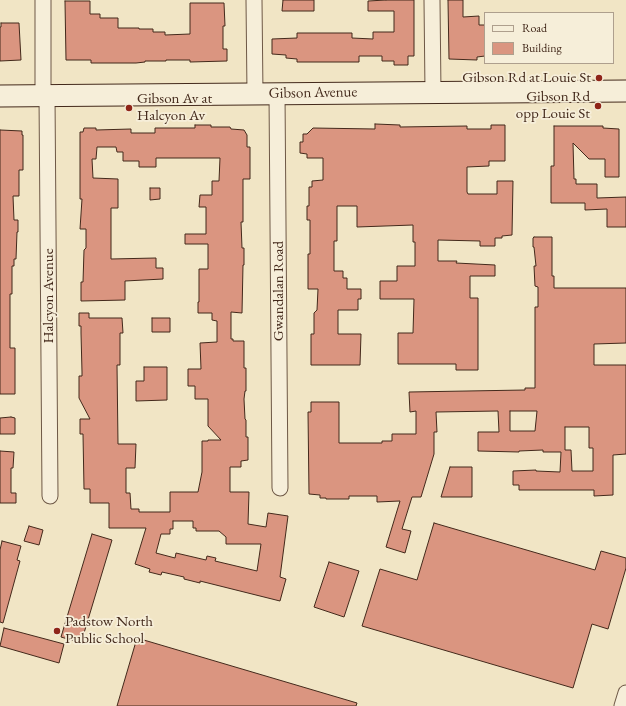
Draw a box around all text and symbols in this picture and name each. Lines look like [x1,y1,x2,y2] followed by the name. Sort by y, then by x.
[484,12,614,64] legend
[522,20,547,36] text: Road
[522,40,562,56] text: Building
[462,69,591,87] place label: Gibson Rd at Louie St
[594,73,604,83] marker: Gibson Rd at Louie St
[269,83,357,103] street label: Gibson Avenue
[516,88,590,123] place label: Gibson Rd opp Louie St
[137,90,212,125] place label: Gibson Av at Halcyon Av
[593,101,603,111] marker: Gibson Rd opp Louie St
[124,103,134,113] marker: Gibson Av at Halcyon Av
[270,241,288,341] street label: Gwandalan Road
[40,248,58,344] street label: Halcyon Avenue
[65,613,153,648] place label: Padstow North Public School
[52,626,62,636] marker: Padstow North Public School

